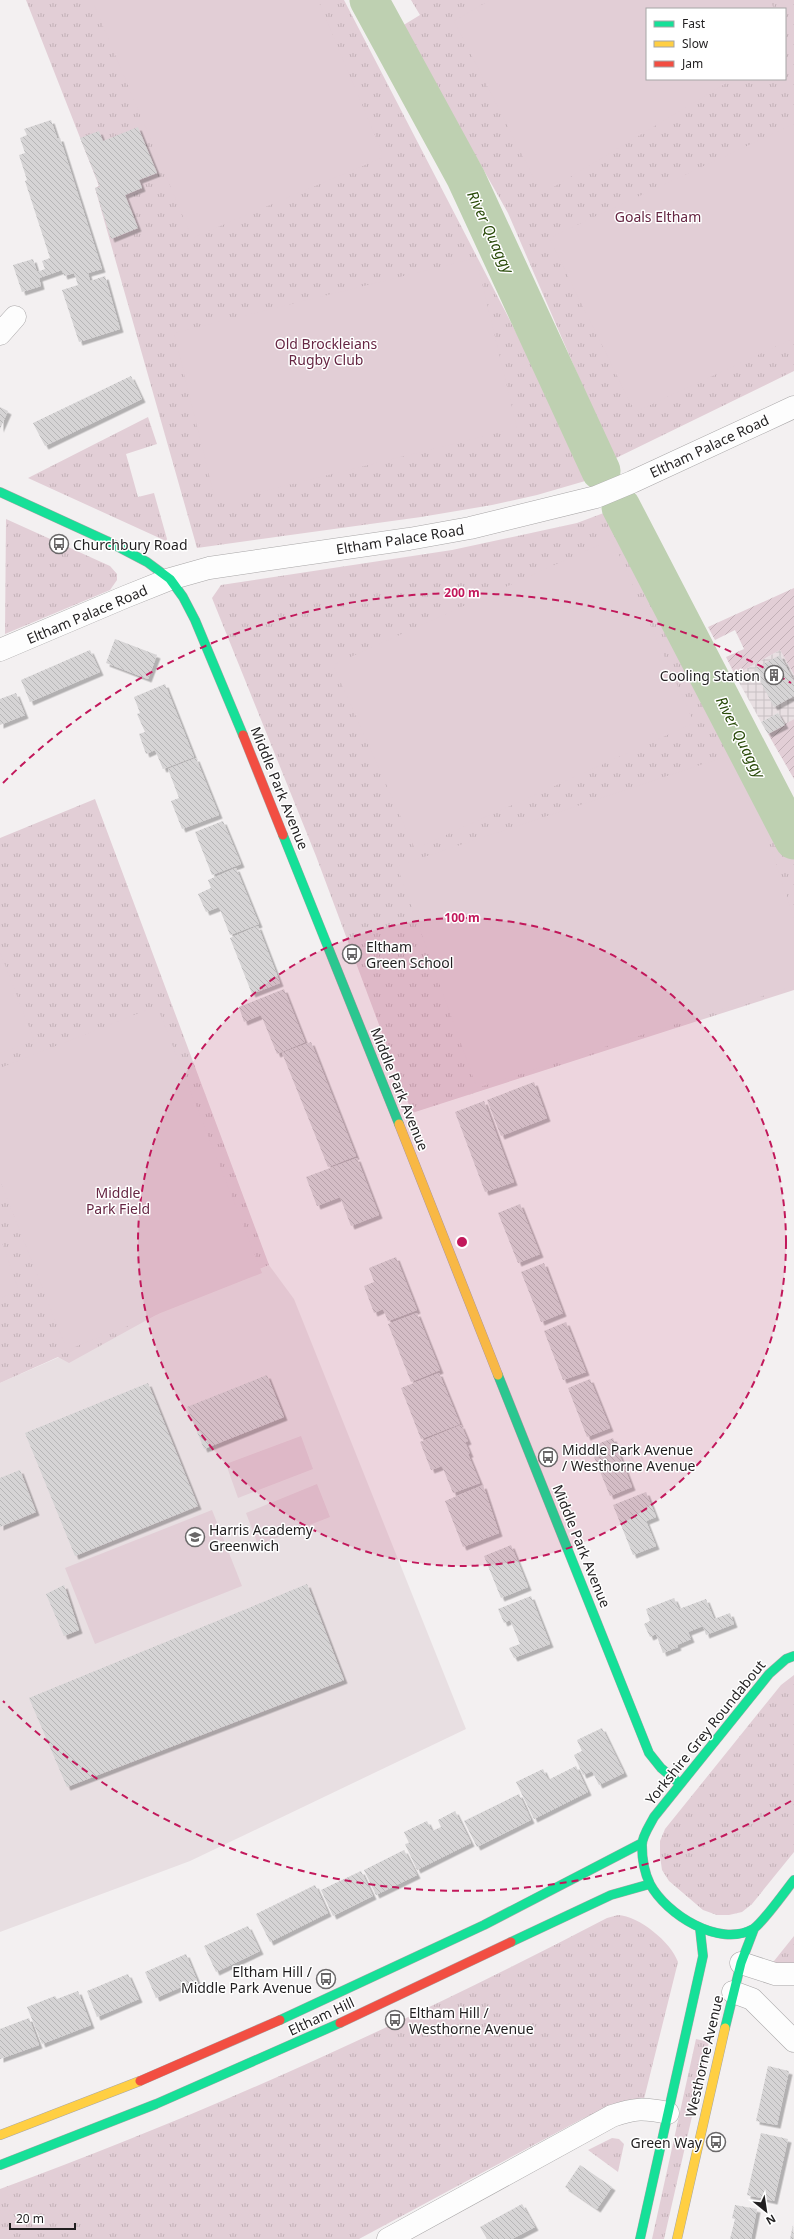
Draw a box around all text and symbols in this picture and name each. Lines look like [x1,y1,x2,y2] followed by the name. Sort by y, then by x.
[646,8,786,80] legend
[682,15,706,32] text: Fast
[682,35,709,52] text: Slow
[681,55,703,72] text: Jam
[463,187,519,278] water label: River Quaggy
[615,207,701,226] park label: Goals Eltham
[275,334,377,369] park label: Old Brockleians Rugby Club
[646,410,772,482] street label: Eltham Palace Road
[335,519,465,559] street label: Eltham Palace Road
[48,533,70,555] bus stop icon: Churchbury Road
[73,535,188,554] place label: Churchbury Road
[24,580,150,648] street label: Eltham Palace Road
[444,584,480,601] text: 200 m
[763,664,785,686] building icon: Cooling Station
[660,666,760,685] place label: Cooling Station
[712,693,771,782] water label: River Quaggy
[247,724,313,852] street label: Middle Park Avenue
[444,909,480,926] text: 100 m
[366,937,453,972] place label: Eltham Green School
[341,943,363,965] bus stop icon: Eltham Green School
[367,1025,433,1153] street label: Middle Park Avenue
[86,1183,150,1218] park label: Middle Park Field
[455,1235,469,1249] centre of rings
[562,1440,696,1475] place label: Middle Park Avenue / Westhorne Avenue
[537,1446,559,1468] bus stop icon: Middle Park Avenue / Westhorne Avenue
[549,1482,615,1610] street label: Middle Park Avenue
[209,1520,314,1555] place label: Harris Academy Greenwich
[184,1526,206,1548] school or university icon: Harris Academy Greenwich
[641,1656,769,1808] street label: Yorkshire Grey Roundabout
[181,1962,313,1997] place label: Eltham Hill / Middle Park Avenue
[315,1968,337,1990] bus stop icon: Eltham Hill / Middle Park Avenue
[285,1992,357,2040] street label: Eltham Hill
[681,1993,727,2119] street label: Westhorne Avenue
[409,2003,534,2038] place label: Eltham Hill / Westhorne Avenue
[384,2009,406,2031] bus stop icon: Eltham Hill / Westhorne Avenue
[705,2131,727,2153] bus stop icon: Green Way
[630,2133,703,2152] place label: Green Way
[746,2191,786,2231] north arrow
[10,2205,75,2231] scale bar
[16,2210,44,2227] text: 20 m
[764,2211,779,2229] text: N

